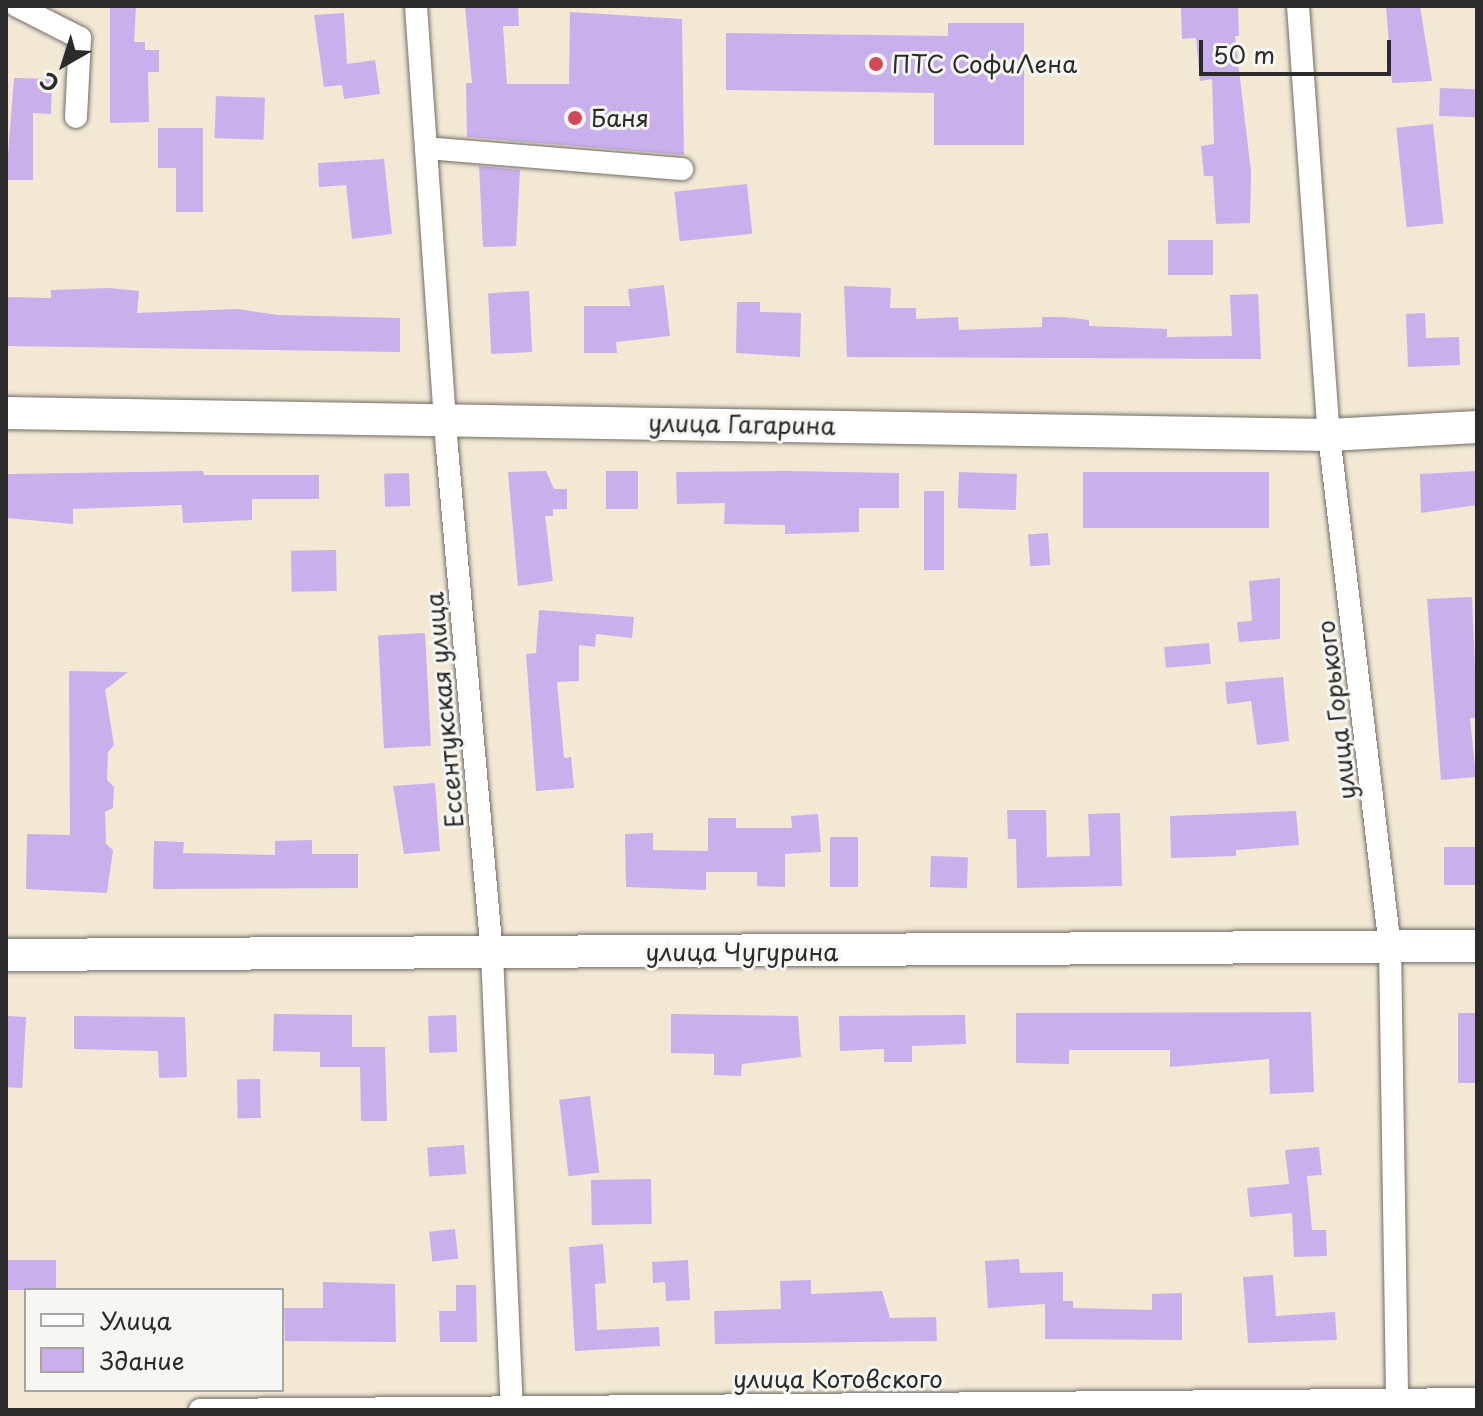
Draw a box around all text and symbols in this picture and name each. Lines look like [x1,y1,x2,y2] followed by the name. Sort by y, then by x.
[24,24,104,104] north arrow
[1203,24,1395,74] scale bar
[1213,36,1275,72] text: 50 m
[892,50,1078,78] place label: ПТС СофиЛена
[867,55,885,73] marker: ПТС СофиЛена
[32,65,65,101] text: С
[591,104,649,132] place label: Баня
[566,109,584,127] marker: Баня
[648,408,836,440] street label: улица Гагарина
[419,590,469,830] street label: Ессентукская улица
[1311,618,1361,802] street label: улица Горького
[645,938,839,966] street label: улица Чугурина
[24,1288,284,1392] legend
[100,1302,172,1338] text: Улица
[100,1342,185,1378] text: Здание
[732,1365,944,1393] street label: улица Котовского

